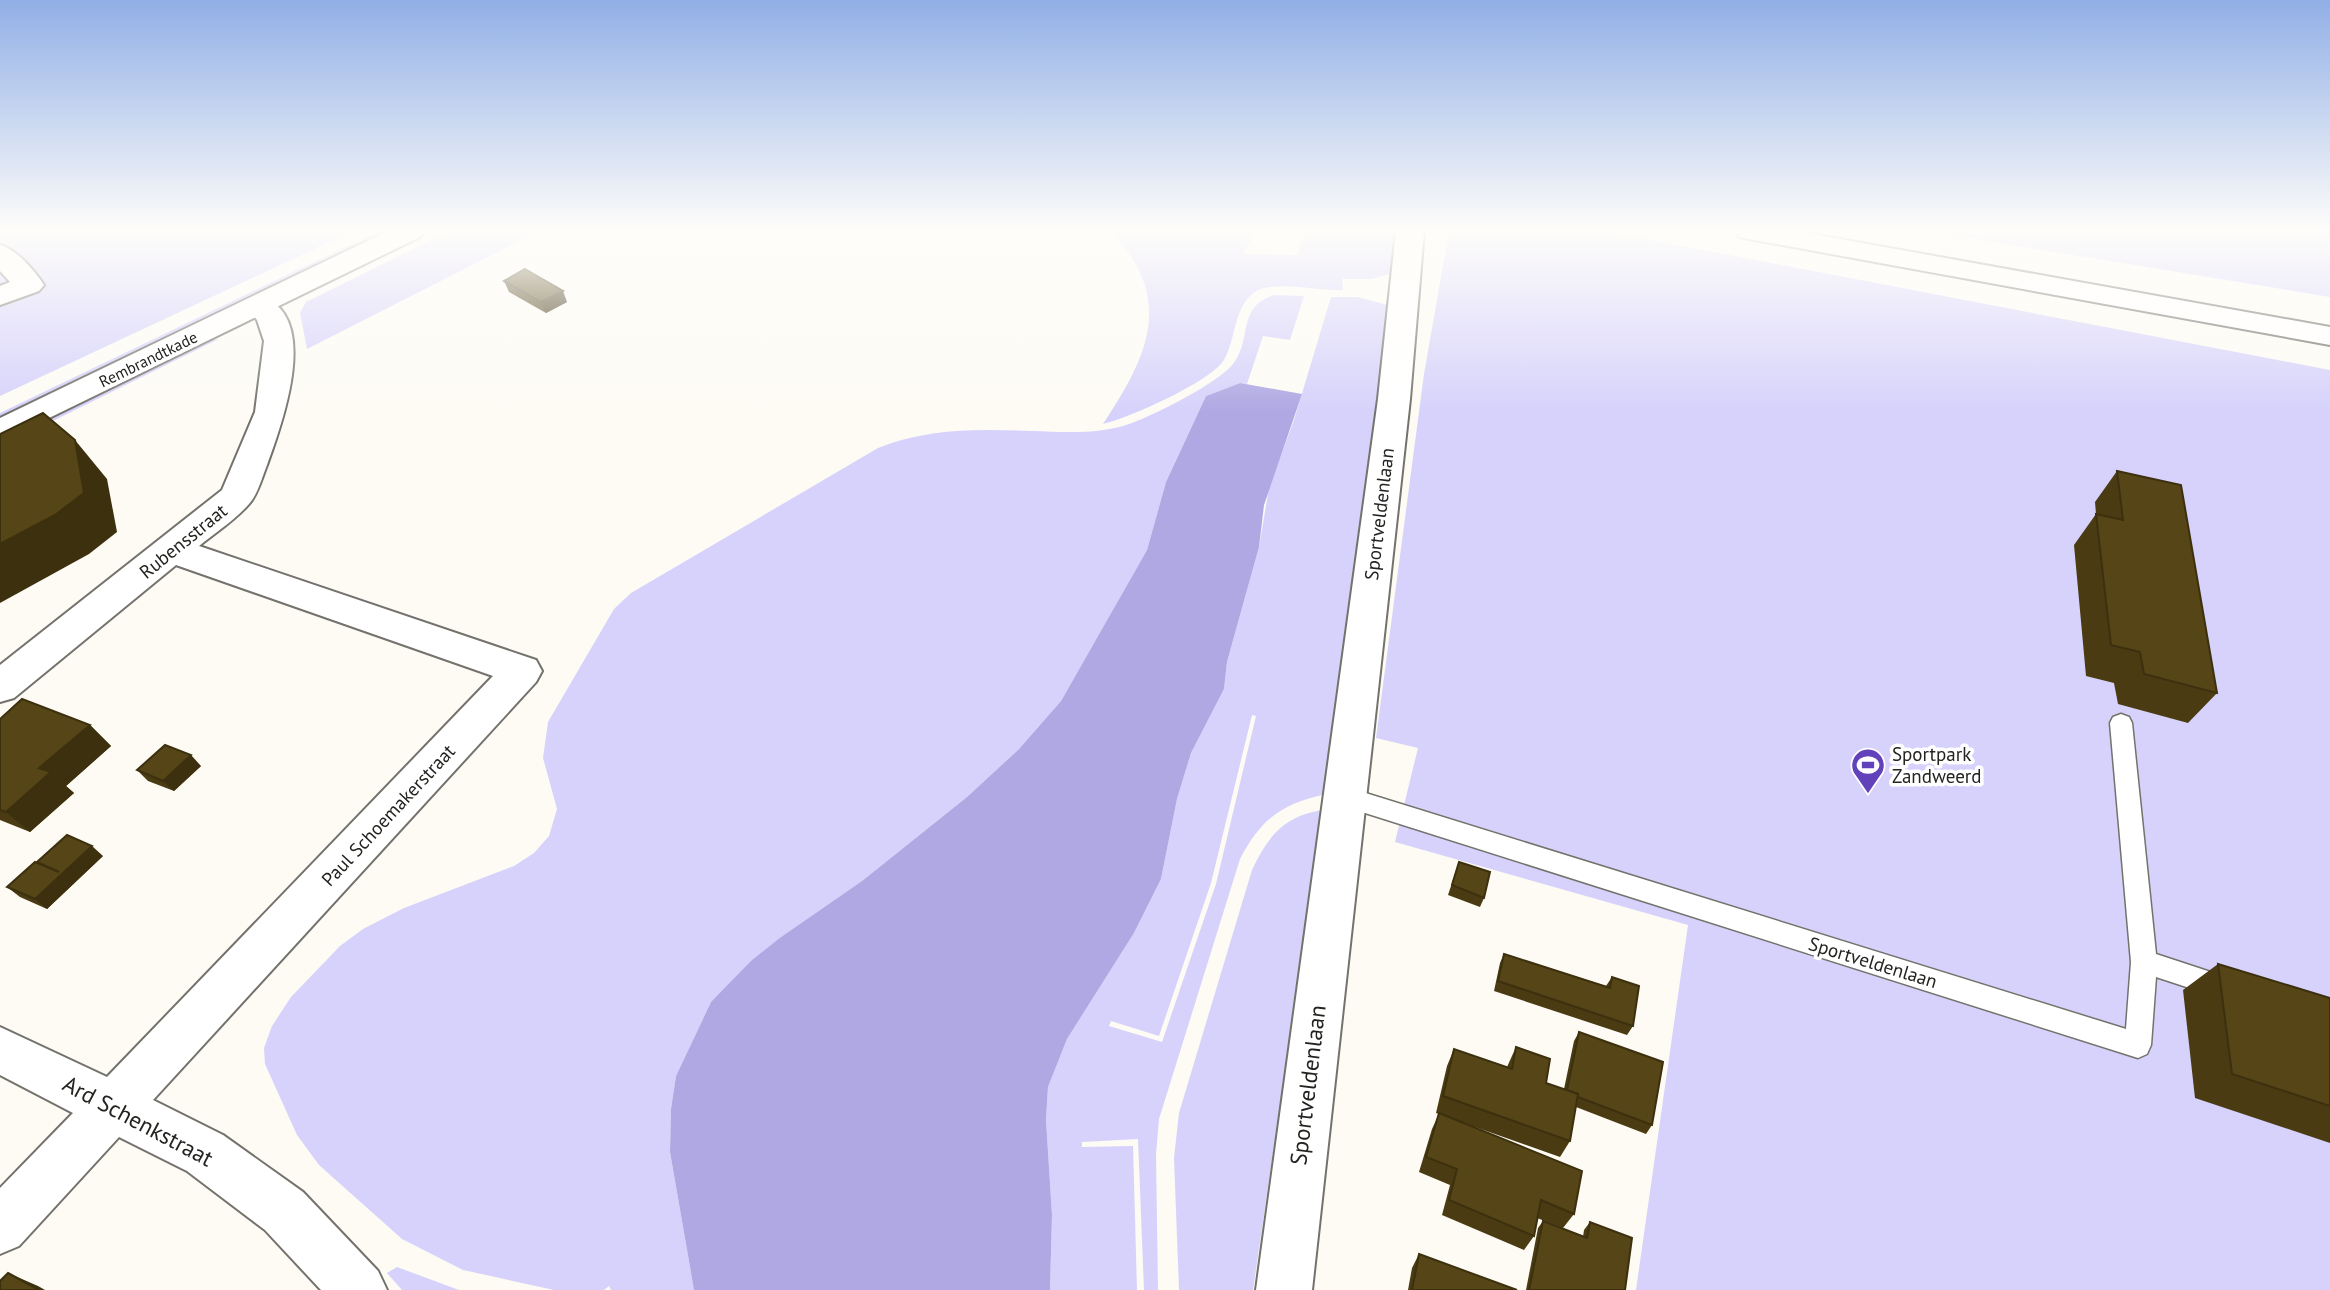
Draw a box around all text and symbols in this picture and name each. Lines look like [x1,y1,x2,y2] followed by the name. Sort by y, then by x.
[96,327,200,391] street label: Rembrandtkade
[1359,446,1399,582] street label: Sportveldenlaan
[134,498,232,584] street label: Rubensstraat
[316,739,460,891] street label: Paul Schoemakerstraat
[1892,742,1982,788] place label: Sportpark Zandweerd
[1849,746,1887,795] sports icon: Sportpark Zandweerd
[1806,931,1940,993] street label: Sportveldenlaan
[1283,1003,1332,1167] street label: Sportveldenlaan
[58,1069,219,1172] street label: Ard Schenkstraat

